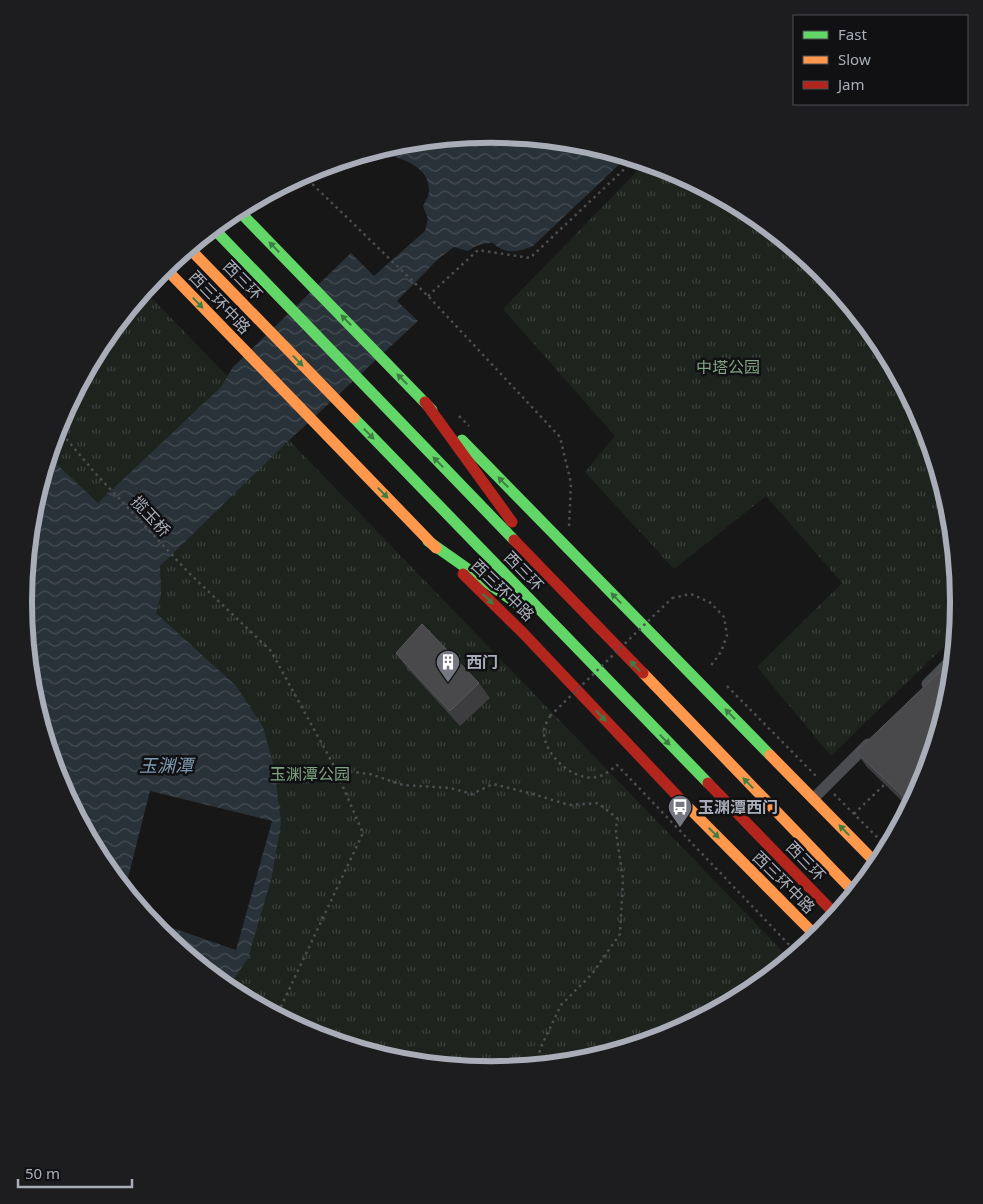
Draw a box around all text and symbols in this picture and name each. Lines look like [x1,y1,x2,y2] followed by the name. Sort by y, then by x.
[793,15,968,105] legend
[838,24,867,44] text: Fast
[838,49,871,69] text: Slow
[836,74,865,94] text: Jam
[268,242,280,254] one-way arrow
[218,255,268,305] street label: 西三环
[184,266,256,338] street label: 西三环中路
[192,297,204,309] one-way arrow
[340,315,352,327] one-way arrow
[292,354,304,366] one-way arrow
[696,356,760,378] park label: 中塔公园
[396,373,408,385] one-way arrow
[363,428,375,440] one-way arrow
[432,456,444,468] one-way arrow
[497,476,509,488] one-way arrow
[377,487,389,499] one-way arrow
[127,491,175,541] street label: 揽玉桥
[499,546,549,596] street label: 西三环
[467,554,539,626] street label: 西三环中路
[610,592,622,604] one-way arrow
[482,593,494,605] one-way arrow
[435,649,461,683] building icon: 西门
[466,651,498,673] place label: 西门
[629,660,641,672] one-way arrow
[724,709,736,721] one-way arrow
[595,710,607,722] one-way arrow
[659,734,671,746] one-way arrow
[139,753,196,777] water label: 玉渊潭
[270,763,350,785] park label: 玉渊潭公园
[742,777,754,789] one-way arrow
[667,794,693,828] bus stop icon: 玉渊潭西门
[698,796,778,818] place label: 玉渊潭西门
[838,825,850,837] one-way arrow
[707,827,719,839] one-way arrow
[781,836,831,886] street label: 西三环
[748,846,820,918] street label: 西三环中路
[18,1156,131,1188] scale bar
[25,1163,60,1183] text: 50 m

